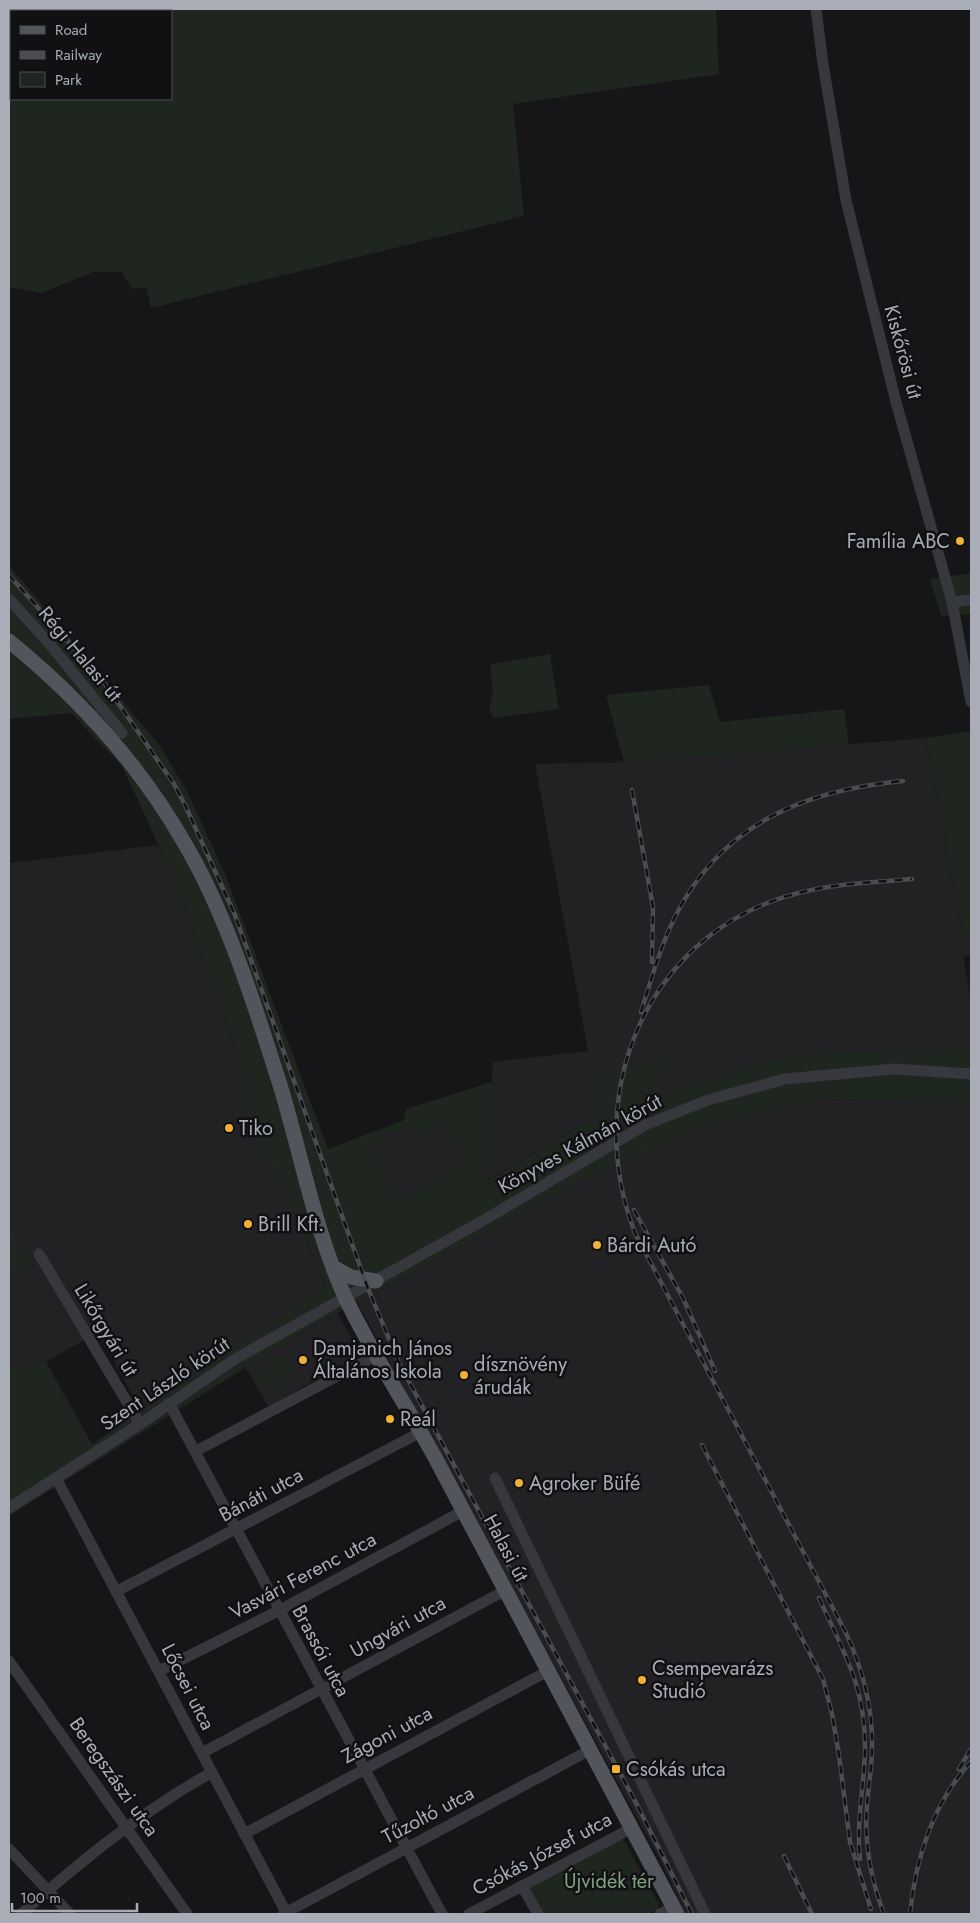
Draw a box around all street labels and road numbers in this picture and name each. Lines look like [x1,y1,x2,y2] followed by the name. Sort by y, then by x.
[877,302,930,402] street label: Kiskőrösi út
[31,600,129,708] street label: Régi Halasi út
[493,1087,667,1201] street label: Könyves Kálmán körút
[67,1278,145,1382] street label: Likőrgyári út
[94,1330,236,1438] street label: Szent László körút
[214,1461,308,1529] street label: Bánáti utca
[476,1509,536,1587] street label: Halasi út
[224,1525,382,1627] street label: Vasvári Ferenc utca
[345,1589,451,1665] street label: Ungvári utca
[285,1600,357,1702] street label: Brassói utca
[154,1639,222,1735] street label: Lőcsei utca
[336,1699,438,1771] street label: Zágoni utca
[62,1711,166,1843] street label: Beregszászi utca
[377,1779,479,1851] street label: Tűzoltó utca
[467,1805,617,1903] street label: Csókás József utca

